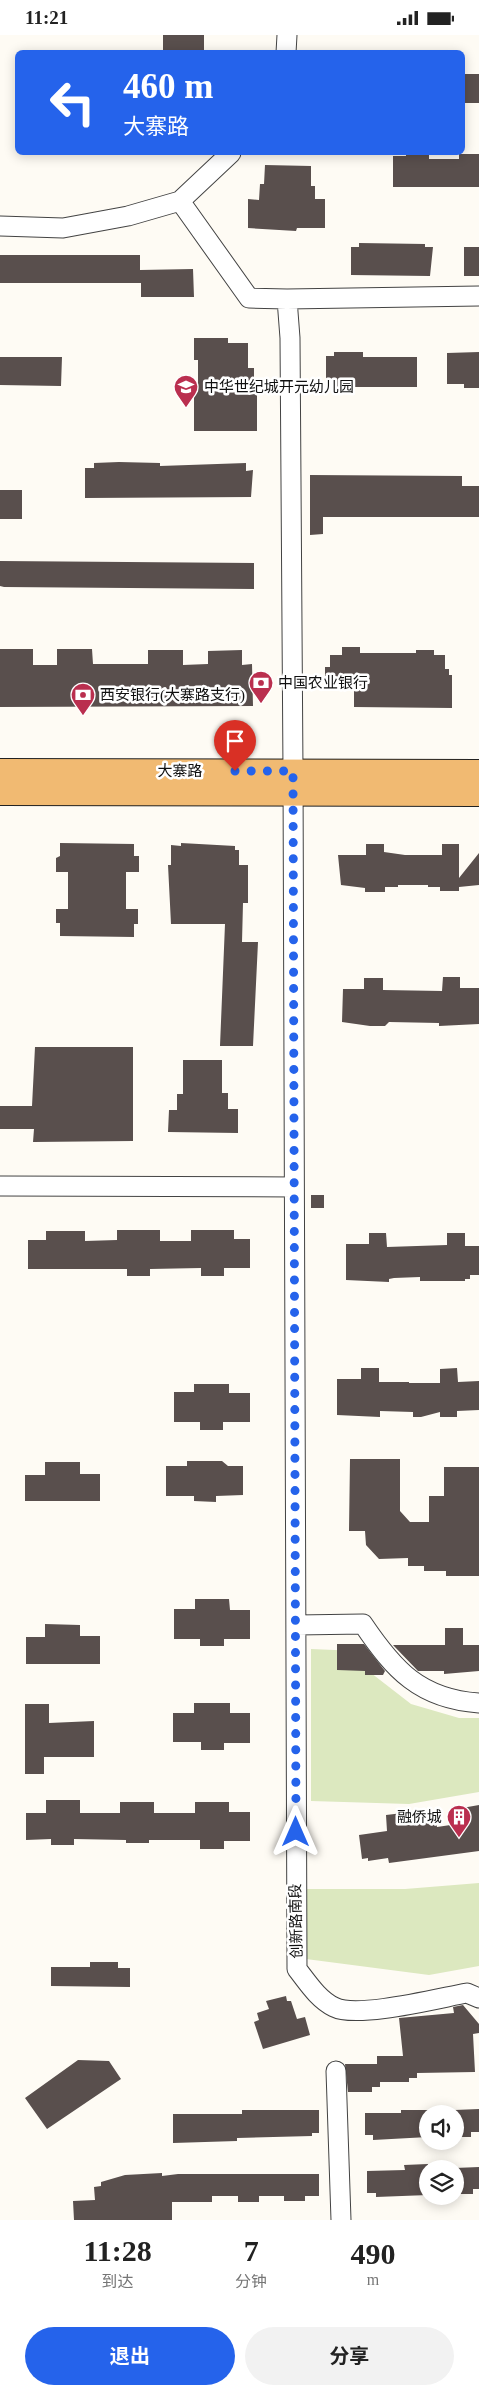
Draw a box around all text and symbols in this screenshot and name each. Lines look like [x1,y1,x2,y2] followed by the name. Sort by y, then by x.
[25,7,68,28] text: 11:21
[123,67,213,106] text: 460 m
[40,70,105,135] icon: left
[123,114,189,139] text: 大寨路
[173,374,199,408] school or university icon: 中华世纪城开元幼儿园
[204,378,354,395] place label: 中华世纪城开元幼儿园
[248,670,274,704] bank icon: 中国农业银行
[278,675,368,691] place label: 中国农业银行
[70,682,96,716] bank icon: 西安银行(大寨路支行)
[100,687,245,704] place label: 西安银行(大寨路支行)
[214,720,256,771] pin
[221,727,249,755] icon: arrive
[157,763,203,779] street label: 大寨路
[446,1804,472,1838] building icon: 融侨城
[269,1805,321,1857] position arrow
[397,1809,442,1825] place label: 融侨城
[286,1883,305,1959] street label: 创新路南段
[419,2105,464,2205] map controls
[419,2105,464,2150] button: sound
[419,2160,464,2205] button: layers
[83,2234,152,2267] text: 11:28
[244,2234,259,2267] text: 7
[351,2237,396,2270] text: 490
[367,2271,379,2288] text: m
[102,2273,134,2290] text: 到达
[235,2273,267,2290] text: 分钟
[25,2327,235,2385] button: 退出
[245,2327,454,2385] button: 分享

